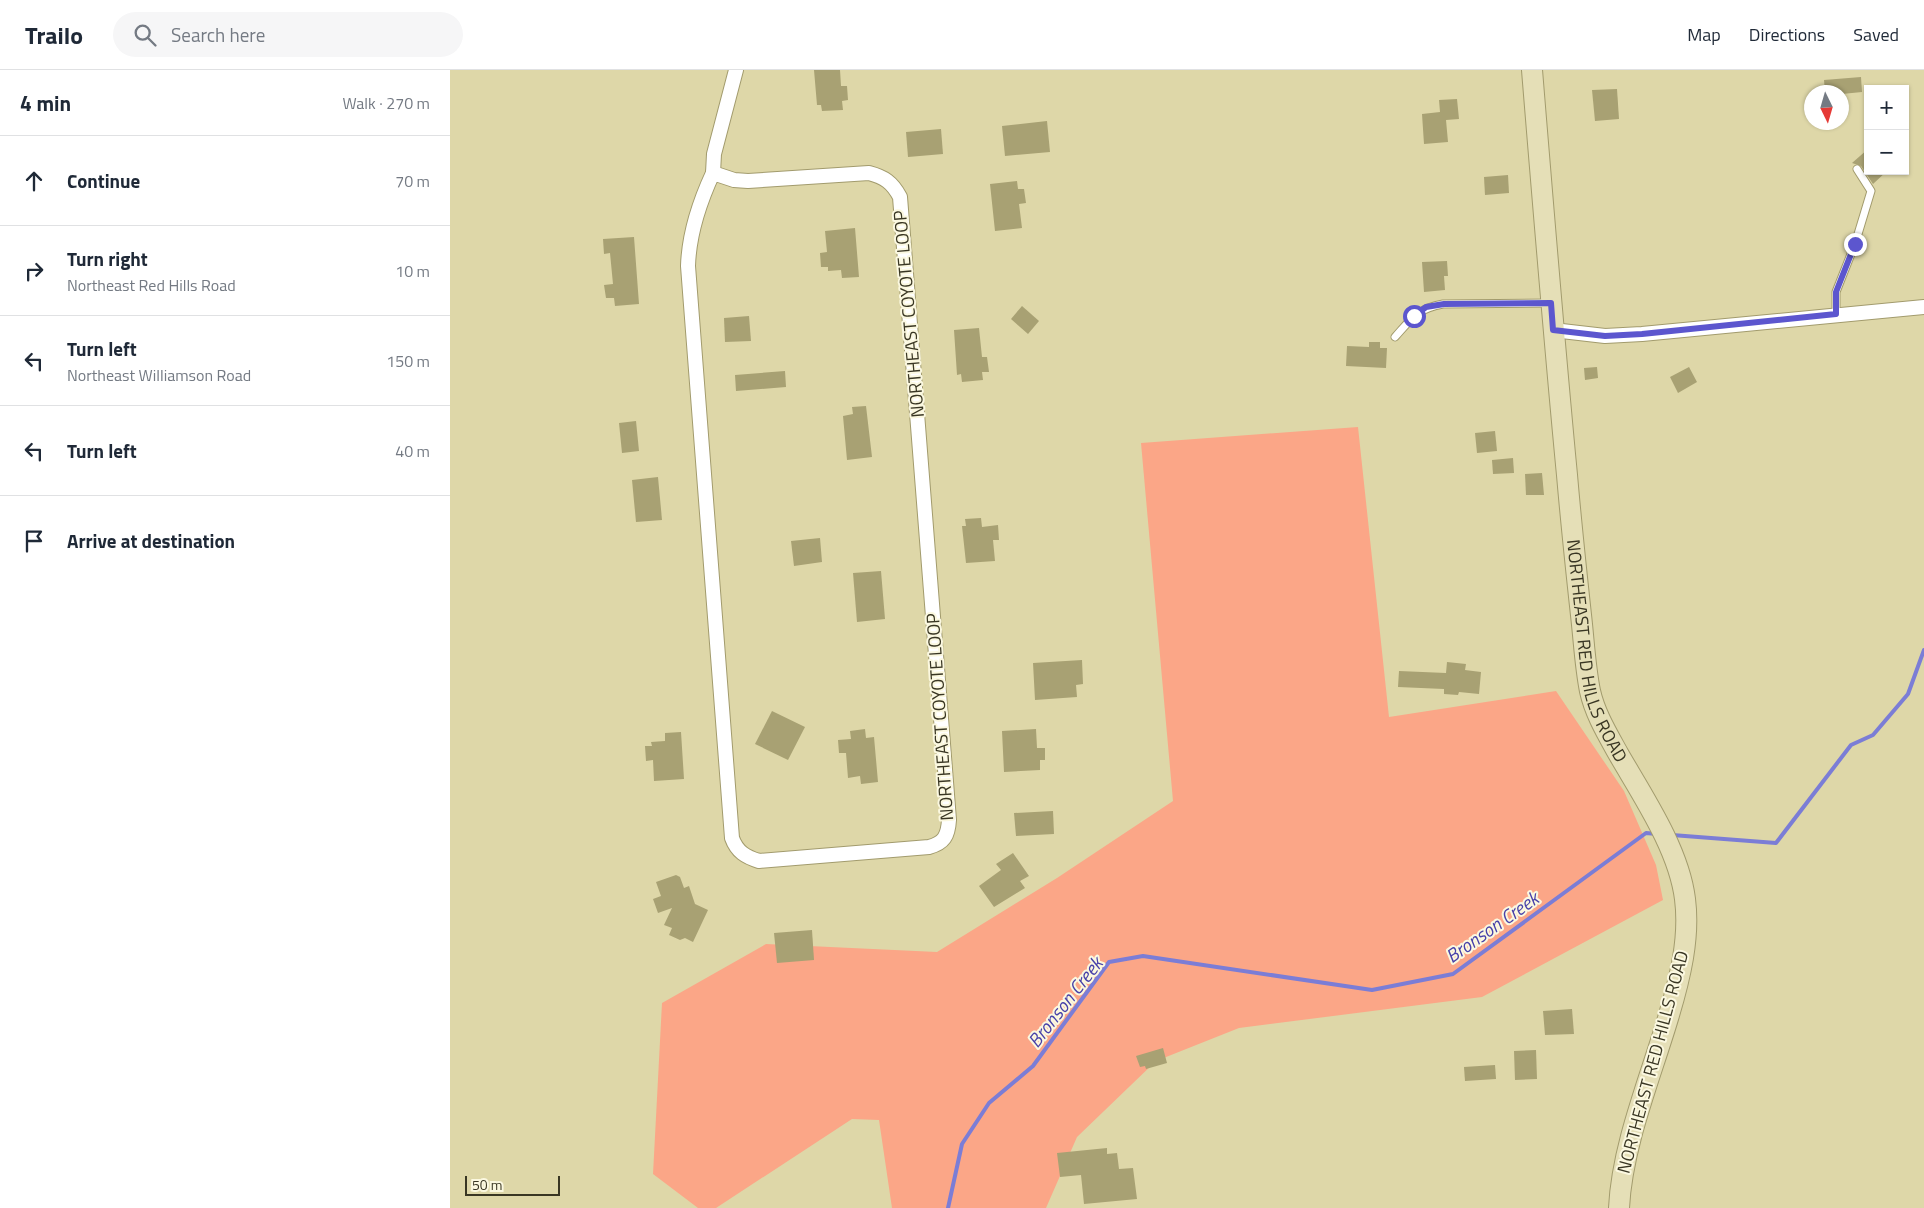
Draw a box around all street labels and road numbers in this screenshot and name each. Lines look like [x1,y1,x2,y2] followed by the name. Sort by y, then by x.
[886,209,931,419] street label: NORTHEAST COYOTE LOOP
[1560,538,1634,767] street label: NORTHEAST RED HILLS ROAD
[919,612,960,822] street label: NORTHEAST COYOTE LOOP
[1610,948,1695,1176] street label: NORTHEAST RED HILLS ROAD

